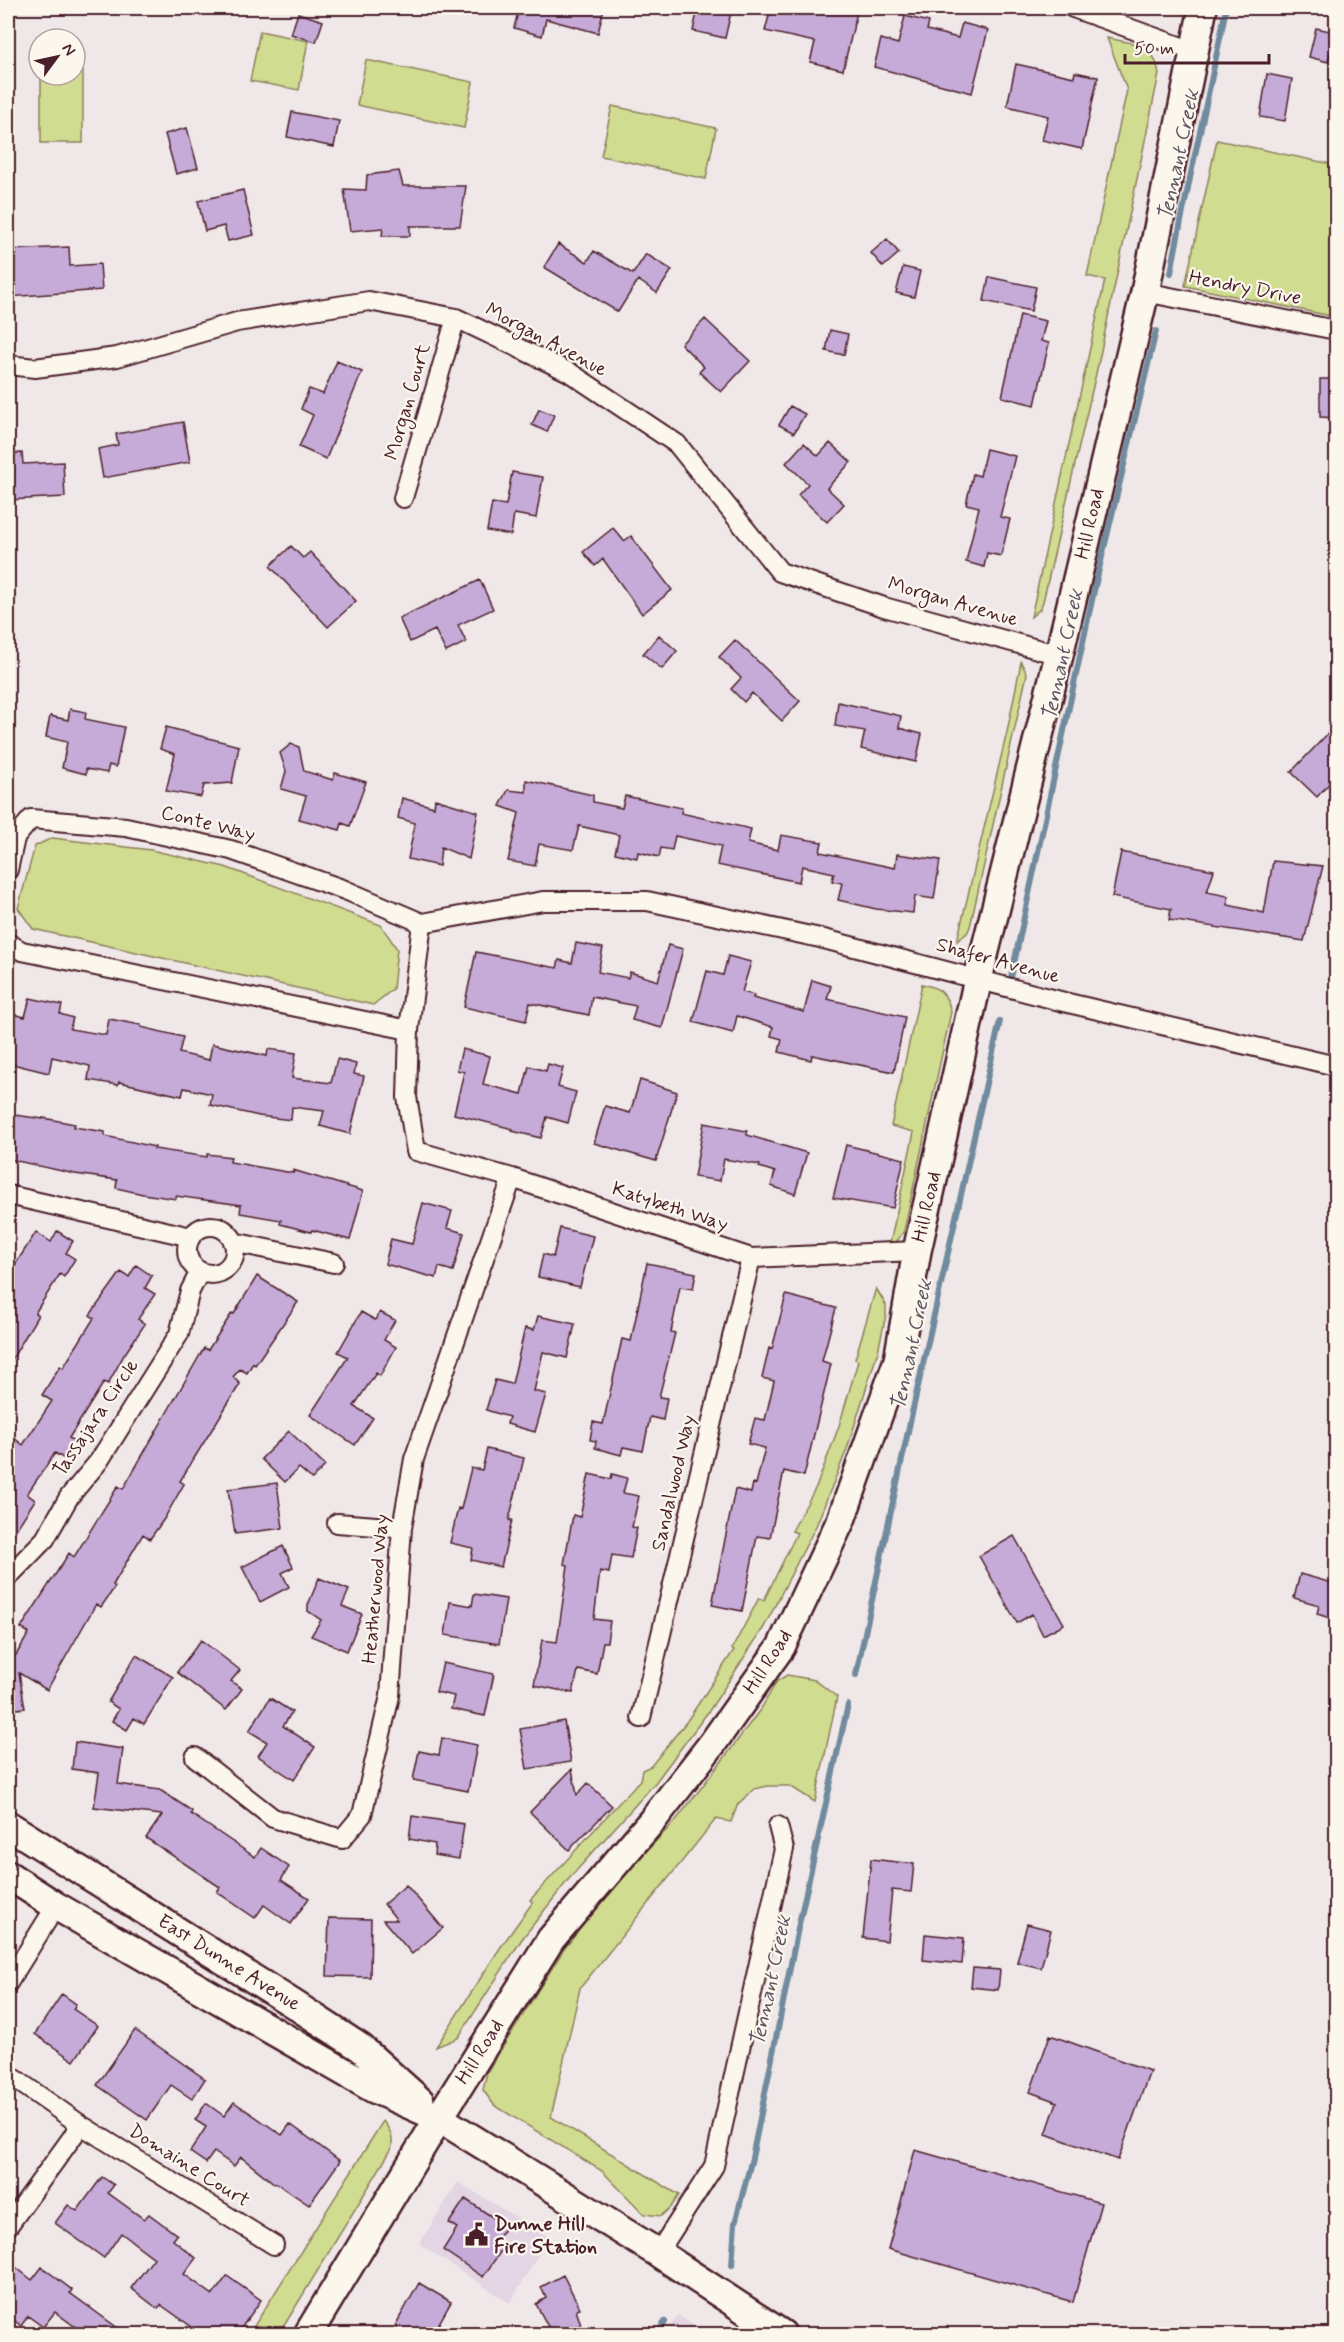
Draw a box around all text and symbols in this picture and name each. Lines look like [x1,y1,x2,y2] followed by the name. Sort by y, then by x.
[27,27,87,87] north arrow
[1125,27,1269,65] scale bar
[1134,37,1174,61] text: 50 m
[57,39,80,60] text: N
[1151,86,1207,223] water label: Tennant Creek
[1187,264,1303,312] street label: Hendry Drive
[480,297,612,384] street label: Morgan Avenue
[378,340,439,464] street label: Morgan Court
[1069,486,1111,562] street label: Hill Road
[884,570,1021,634] street label: Morgan Avenue
[1035,586,1091,723] water label: Tennant Creek
[158,799,258,849] street label: Conte Way
[933,932,1063,990] street label: Shafer Avenue
[906,1169,948,1245] street label: Hill Road
[609,1176,731,1238] street label: Katybeth Way
[884,1276,940,1413] water label: Tennant Creek
[47,1354,145,1482] street label: Tassajara Circle
[645,1412,703,1554] street label: Sandalwood Way
[356,1513,396,1665] street label: Heatherwood Way
[737,1624,799,1700] street label: Hill Road
[152,1908,306,2018] street label: East Dunne Avenue
[743,1912,799,2049] water label: Tennant Creek
[449,2014,511,2090] street label: Hill Road
[123,2118,255,2214] street label: Domaine Court
[494,2211,597,2261] place label: Dunne Hill Fire Station
[463,2222,489,2248] public building icon: Dunne Hill Fire Station

